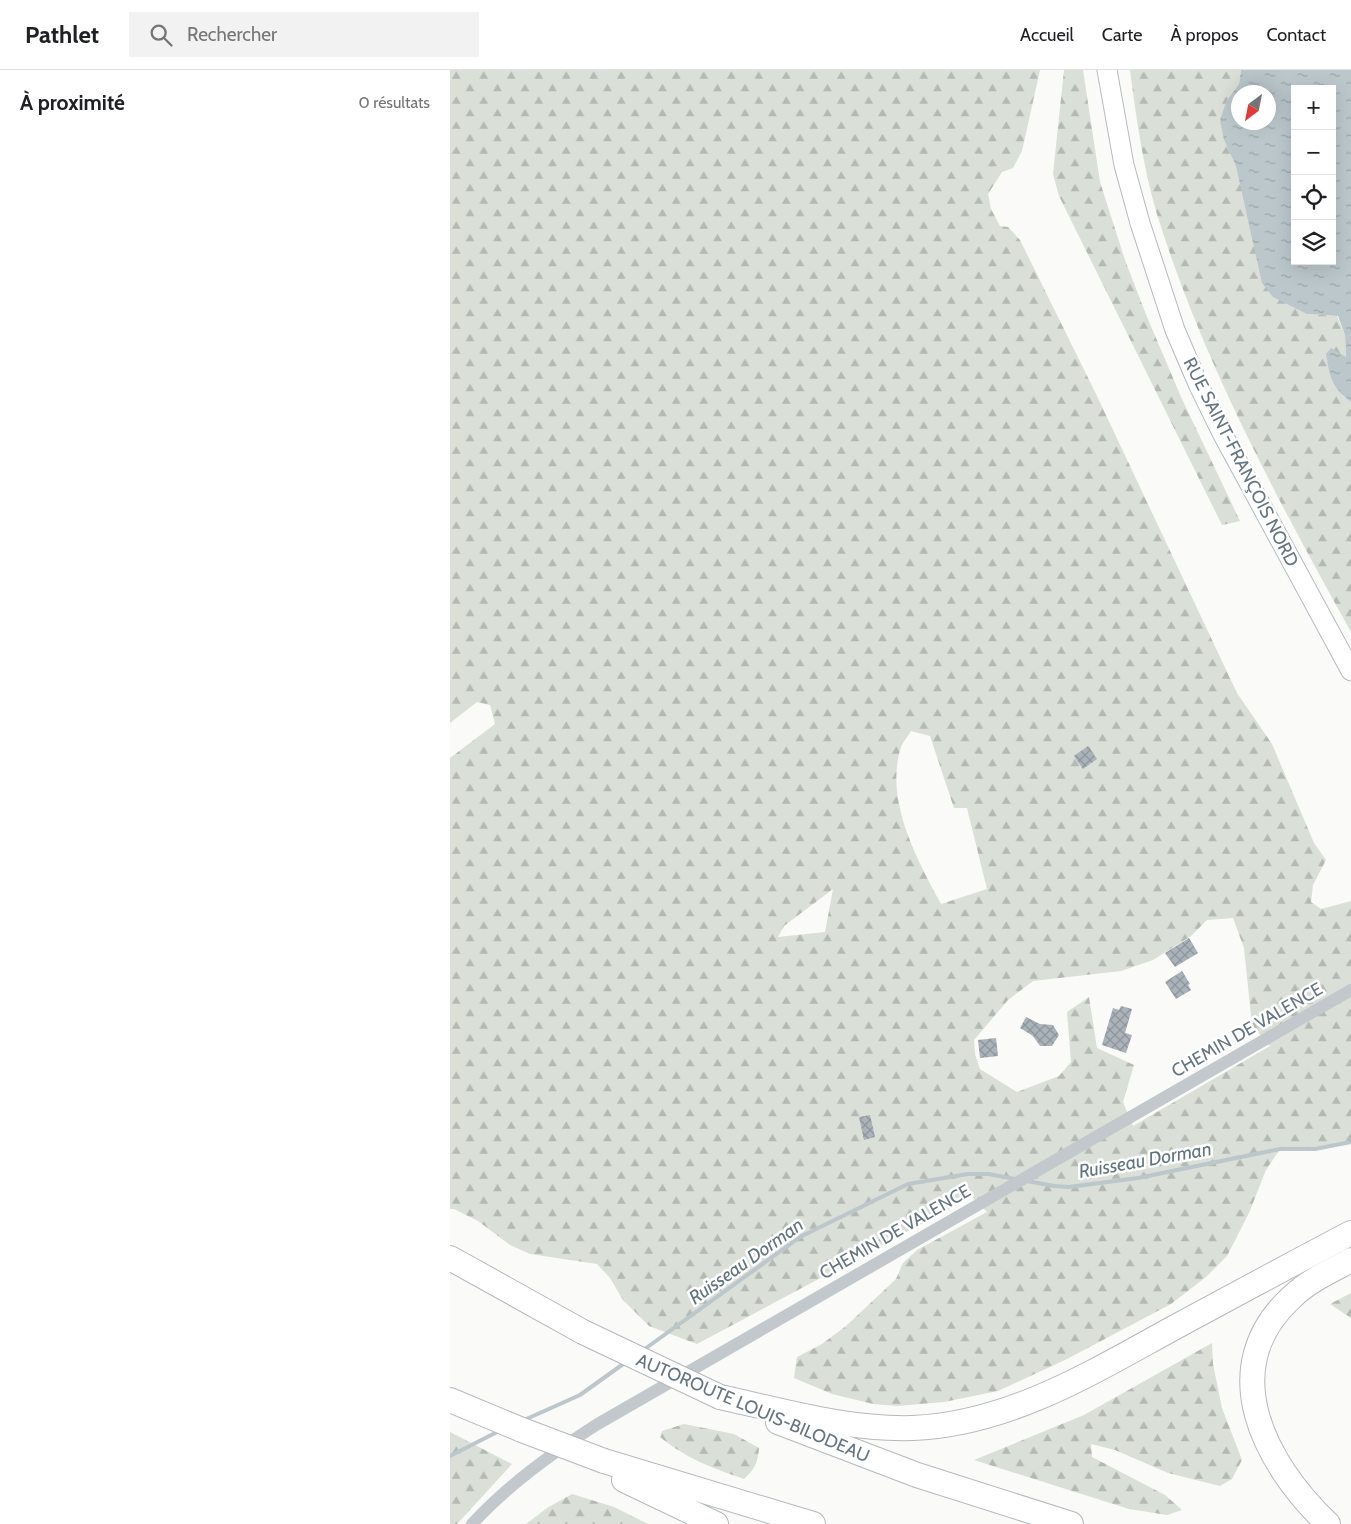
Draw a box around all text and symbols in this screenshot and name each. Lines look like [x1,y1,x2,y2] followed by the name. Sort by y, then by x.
[129,12,479,57] search box
[25,20,99,49] text: Pathlet
[147,21,175,49] icon: search
[187,23,277,46] text: Rechercher
[1020,24,1074,46] text: Accueil
[1102,24,1142,46] text: Carte
[1170,24,1238,46] text: À propos
[1266,24,1326,46] text: Contact
[1231,85,1276,130] north arrow
[1291,85,1336,265] map controls
[1291,85,1336,130] button: +
[20,90,125,115] text: À proximité
[359,93,430,112] text: 0 résultats
[1291,130,1336,175] button: −
[1291,175,1336,220] button: locate
[1291,220,1336,265] button: layers
[1179,354,1303,570] street label: RUE SAINT-FRANÇOIS NORD
[1168,978,1326,1082] street label: CHEMIN DE VALENCE
[1077,1137,1213,1183] water label: Ruisseau Dorman
[816,1180,974,1284] street label: CHEMIN DE VALENCE
[684,1213,808,1309] water label: Ruisseau Dorman
[633,1349,873,1467] street label: AUTOROUTE LOUIS-BILODEAU

